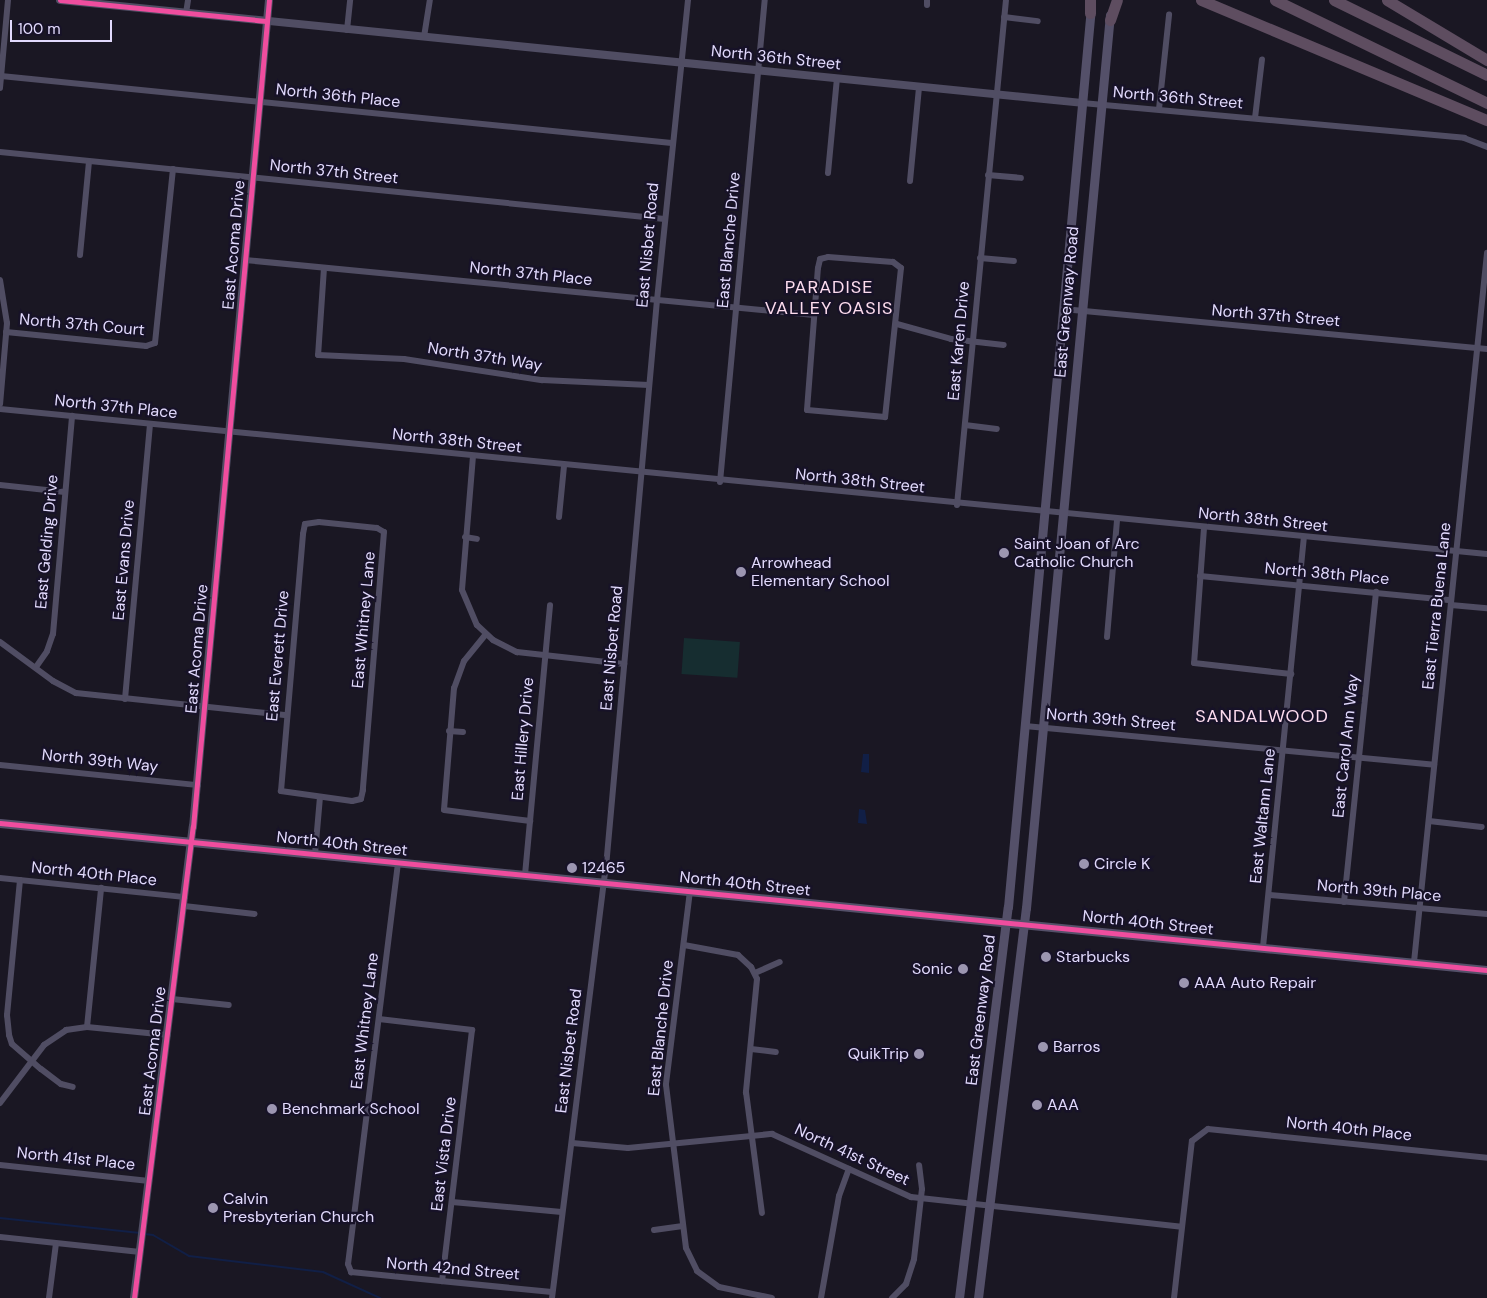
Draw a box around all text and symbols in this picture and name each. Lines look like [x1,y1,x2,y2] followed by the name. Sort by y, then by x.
[12,10,115,42] scale bar
[18,19,61,39] text: 100 m
[710,42,842,74] street label: North 36th Street
[275,80,401,112] street label: North 36th Place
[1112,83,1244,113] street label: North 36th Street
[269,156,399,188] street label: North 37th Street
[713,171,745,309] street label: East Blanche Drive
[219,179,249,311] street label: East Acoma Drive
[633,182,663,308] street label: East Nisbet Road
[1051,226,1083,378] street label: East Greenway Road
[469,258,593,290] street label: North 37th Place
[763,277,895,320] district label: PARADISE VALLEY OASIS
[944,281,974,401] street label: East Karen Drive
[1211,301,1341,331] street label: North 37th Street
[18,310,146,340] street label: North 37th Court
[426,338,544,376] street label: North 37th Way
[54,391,178,423] street label: North 37th Place
[391,425,523,457] street label: North 38th Street
[794,465,926,497] street label: North 38th Street
[32,474,62,610] street label: East Gelding Drive
[109,499,139,621] street label: East Evans Drive
[1197,504,1329,536] street label: North 38th Street
[1419,521,1455,691] street label: East Tierra Buena Lane
[1014,534,1140,572] place label: Saint Joan of Arc Catholic Church
[998,547,1010,559] marker: Saint Joan of Arc Catholic Church
[348,551,380,689] street label: East Whitney Lane
[751,553,889,591] place label: Arrowhead Elementary School
[1264,559,1390,589] street label: North 38th Place
[735,566,747,578] marker: Arrowhead Elementary School
[182,583,212,715] street label: East Acoma Drive
[597,585,627,711] street label: East Nisbet Road
[263,590,293,722] street label: East Everett Drive
[1329,673,1363,819] street label: East Carol Ann Way
[508,676,538,802] street label: East Hillery Drive
[1045,705,1177,735] street label: North 39th Street
[1194,705,1330,727] district label: SANDALWOOD
[41,745,159,777] street label: North 39th Way
[1246,747,1280,885] street label: East Waltann Lane
[275,828,409,860] street label: North 40th Street
[1094,854,1150,874] place label: Circle K
[30,858,158,890] street label: North 40th Place
[582,858,625,878] place label: 12465
[1078,858,1090,870] marker: Circle K
[566,862,578,874] marker: 12465
[678,868,812,900] street label: North 40th Street
[1316,876,1442,906] street label: North 39th Place
[1081,907,1215,939] street label: North 40th Street
[962,933,1000,1087] street label: East Greenway Road
[1056,947,1130,967] place label: Starbucks
[1040,951,1052,963] marker: Starbucks
[347,952,383,1090] street label: East Whitney Lane
[644,959,678,1097] street label: East Blanche Drive
[912,959,953,979] place label: Sonic
[957,963,969,975] marker: Sonic
[1194,973,1316,993] place label: AAA Auto Repair
[1178,977,1190,989] marker: AAA Auto Repair
[136,985,170,1117] street label: East Acoma Drive
[552,988,586,1114] street label: East Nisbet Road
[1053,1037,1100,1057] place label: Barros
[1037,1041,1049,1053] marker: Barros
[848,1044,909,1064] place label: QuikTrip
[913,1048,925,1060] marker: QuikTrip
[1047,1095,1079,1115] place label: AAA
[427,1096,461,1212] street label: East Vista Drive
[282,1099,420,1119] place label: Benchmark School
[1031,1099,1043,1111] marker: AAA
[266,1103,278,1115] marker: Benchmark School
[1285,1113,1413,1145] street label: North 40th Place
[792,1120,912,1190] street label: North 41st Street
[16,1143,136,1175] street label: North 41st Place
[223,1189,374,1227] place label: Calvin Presbyterian Church
[207,1202,219,1214] marker: Calvin Presbyterian Church
[385,1254,521,1284] street label: North 42nd Street

